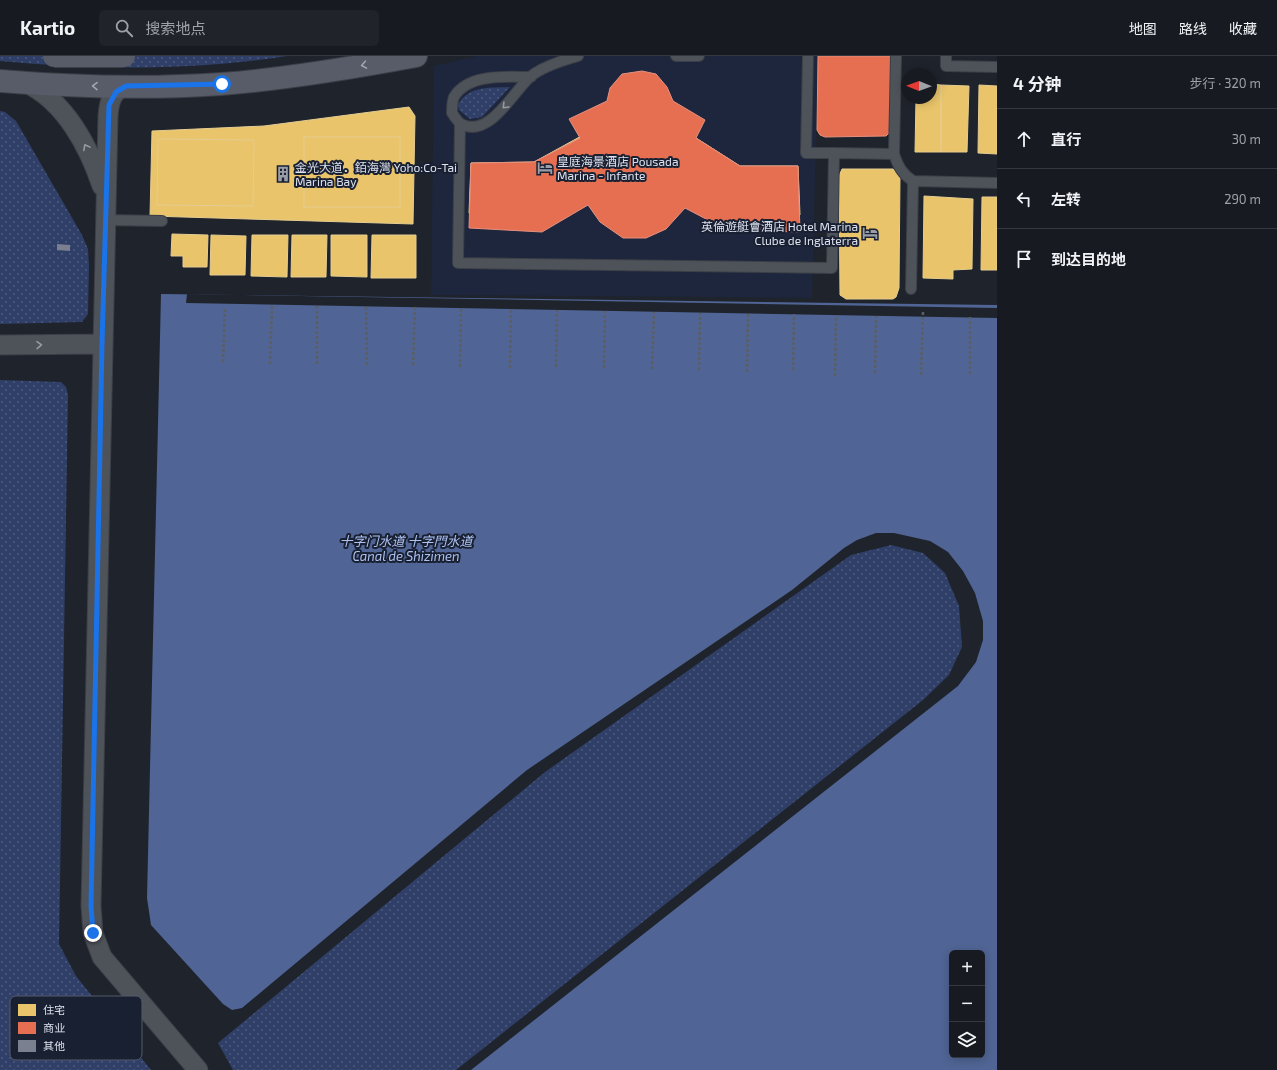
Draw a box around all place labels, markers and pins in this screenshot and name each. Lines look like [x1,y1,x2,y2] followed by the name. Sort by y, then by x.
[557,154,679,182] place label: 皇庭海景酒店 Pousada Marina - Infante
[536,159,554,177] hotel icon: 皇庭海景酒店 Pousada Marina - Infante
[295,160,457,188] place label: 金光大道．銆海灣 Yoho:Co-Tai Marina Bay
[274,165,292,183] building icon: 金光大道．銆海灣 Yoho:Co-Tai Marina Bay
[701,219,858,247] place label: 英倫遊艇會酒店 Hotel Marina Clube de Inglaterra
[861,224,879,242] hotel icon: 英倫遊艇會酒店 Hotel Marina Clube de Inglaterra

